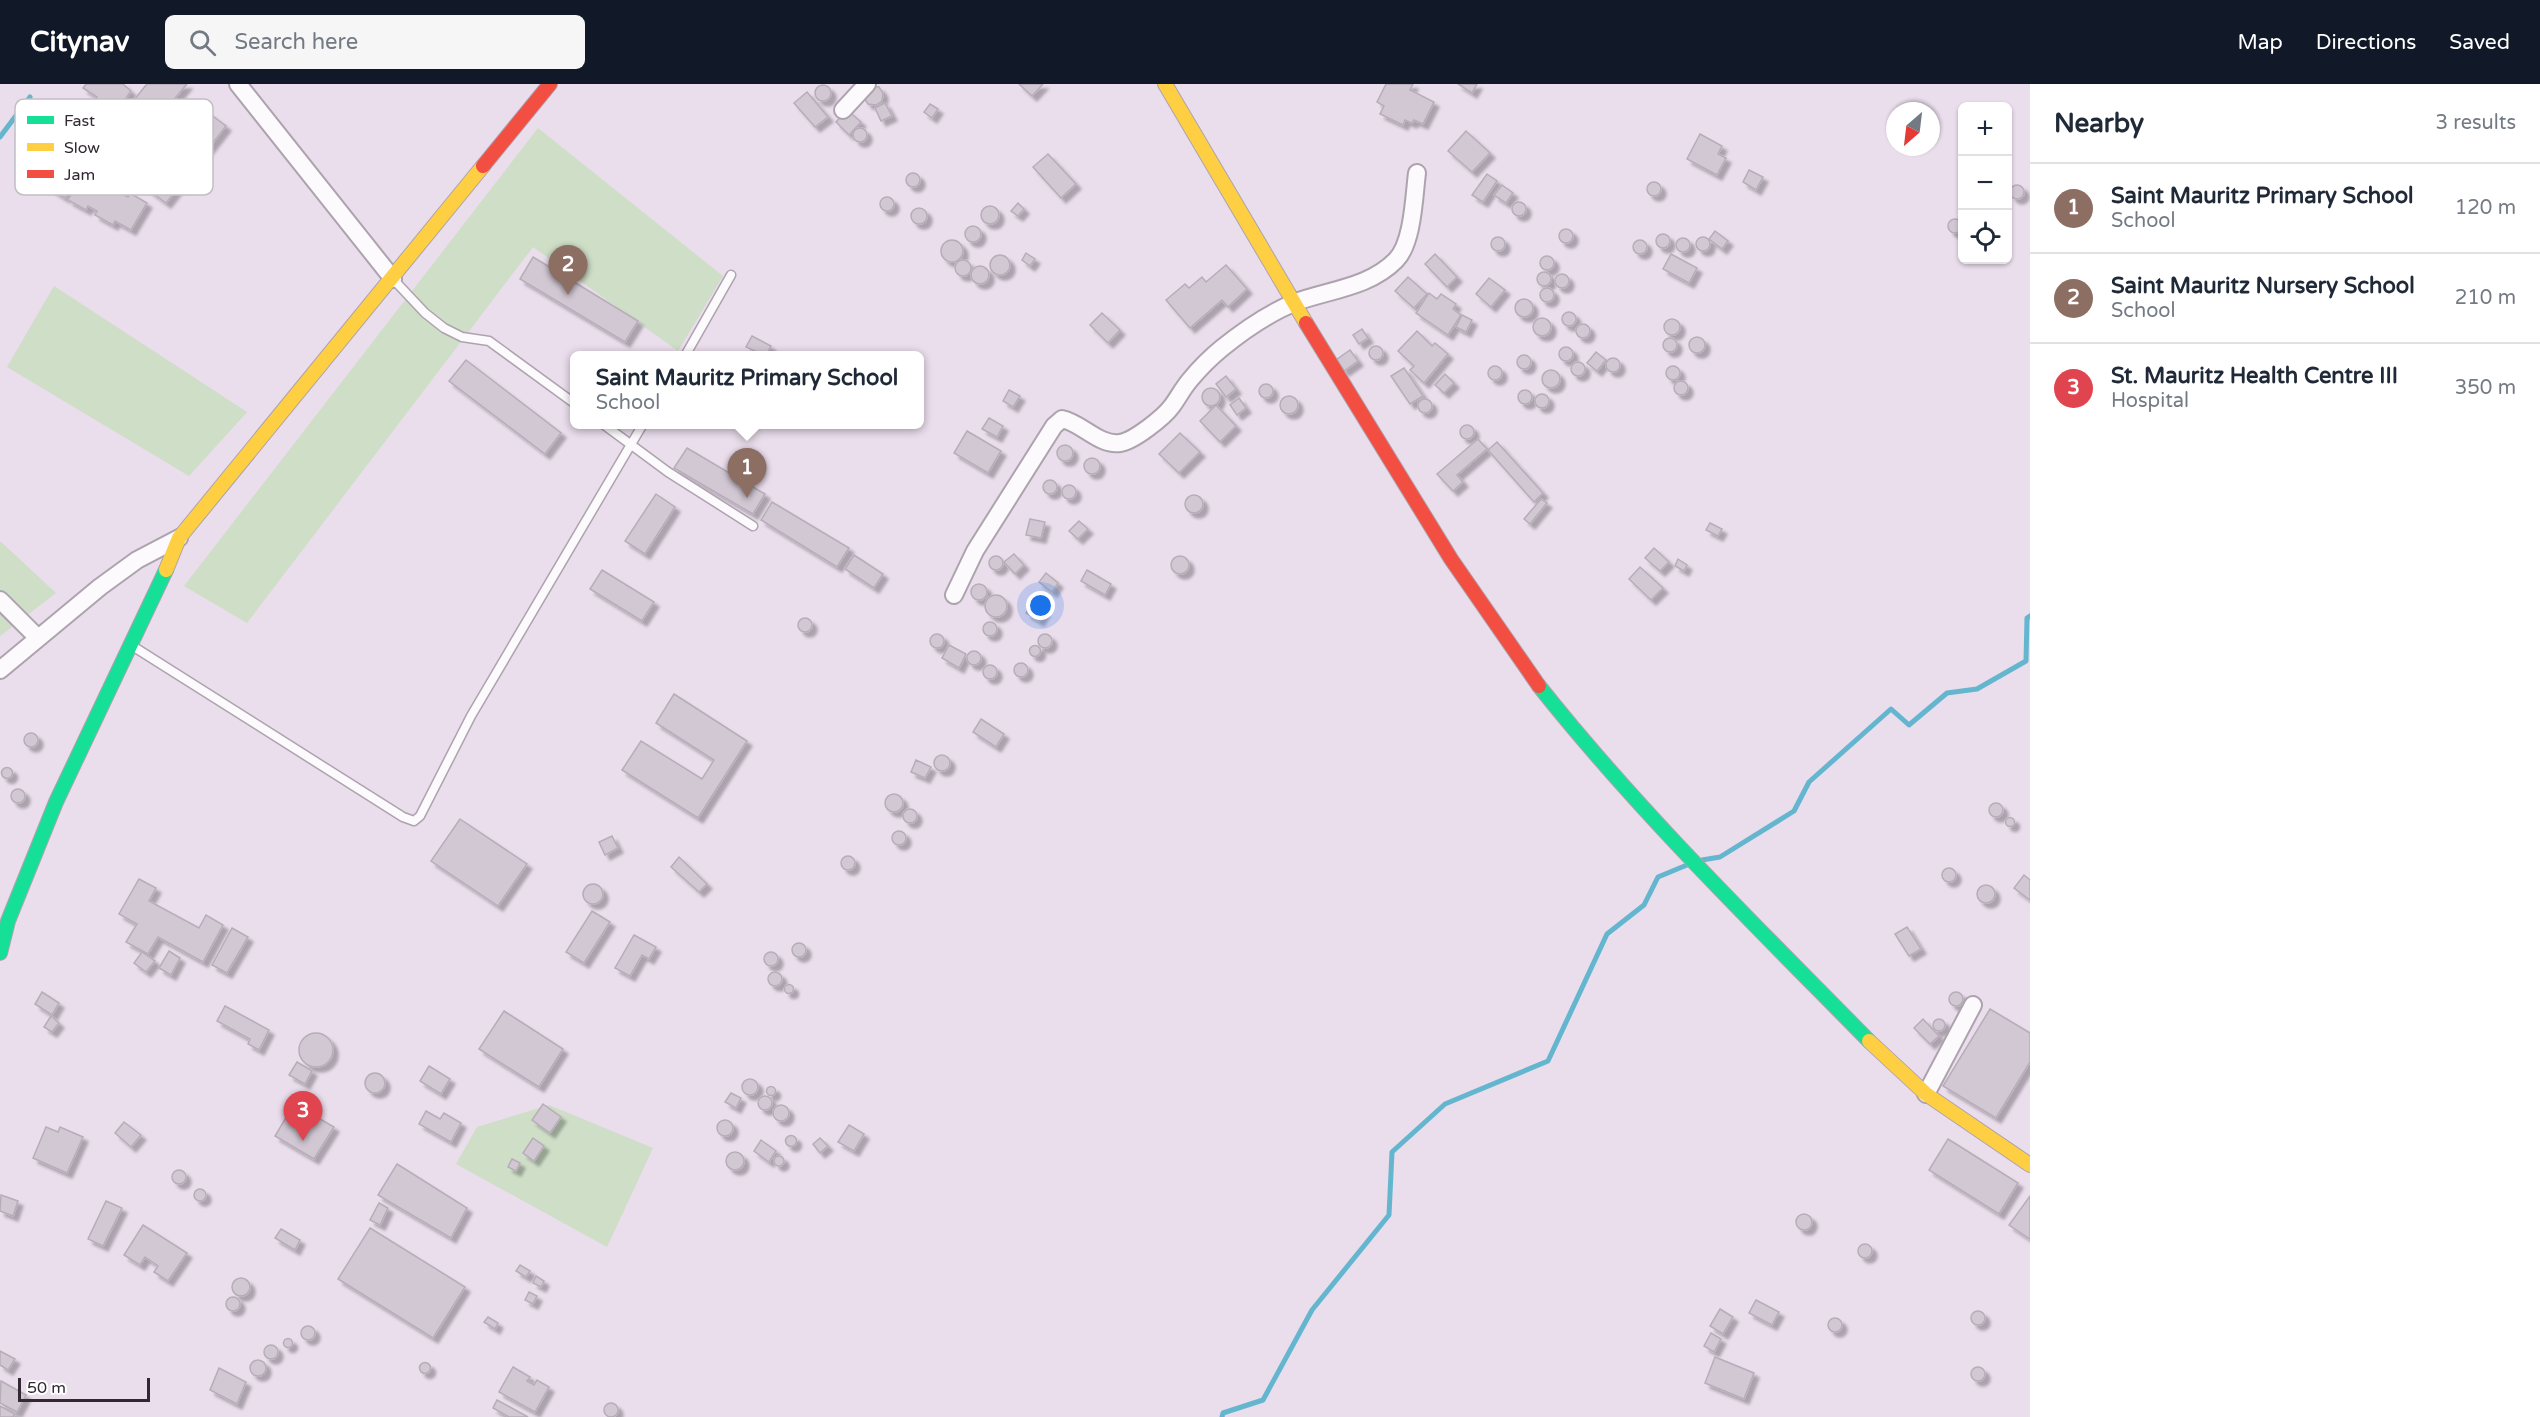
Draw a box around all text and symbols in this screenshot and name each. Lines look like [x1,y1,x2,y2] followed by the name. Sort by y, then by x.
[165,15,585,69] search box
[30,25,129,59] text: Citynav
[186,26,219,59] icon: search
[234,29,358,55] text: Search here
[2237,30,2283,55] text: Map
[2316,30,2416,55] text: Directions
[2449,30,2510,55] text: Saved
[15,99,213,195] legend
[1886,102,1940,156] north arrow
[1958,102,2012,264] map controls
[1958,102,2012,156] button: +
[2054,108,2144,139] text: Nearby
[64,111,95,131] text: Fast
[2436,111,2516,135] text: 3 results
[64,138,100,158] text: Slow
[1958,156,2012,210] button: −
[64,165,95,185] text: Jam
[2111,183,2414,209] text: Saint Mauritz Primary School
[2067,196,2080,220] text: 1
[2455,196,2516,220] text: 120 m
[2111,209,2175,233] text: School
[1958,210,2012,264] button: locate
[548,246,588,295] pin: 2
[2111,273,2415,299] text: Saint Mauritz Nursery School
[2067,286,2080,310] text: 2
[2455,286,2516,310] text: 210 m
[2111,299,2175,323] text: School
[570,351,924,429] popup
[2111,363,2398,389] text: St. Mauritz Health Centre III
[596,365,898,391] text: Saint Mauritz Primary School
[2067,376,2080,400] text: 3
[2455,376,2516,400] text: 350 m
[2111,389,2189,413] text: Hospital
[596,391,660,415] text: School
[728,448,766,498] pin: 1
[1026,591,1055,620] your location
[284,1092,322,1141] pin: 3
[18,1375,150,1402] scale bar
[27,1378,66,1398] text: 50 m

